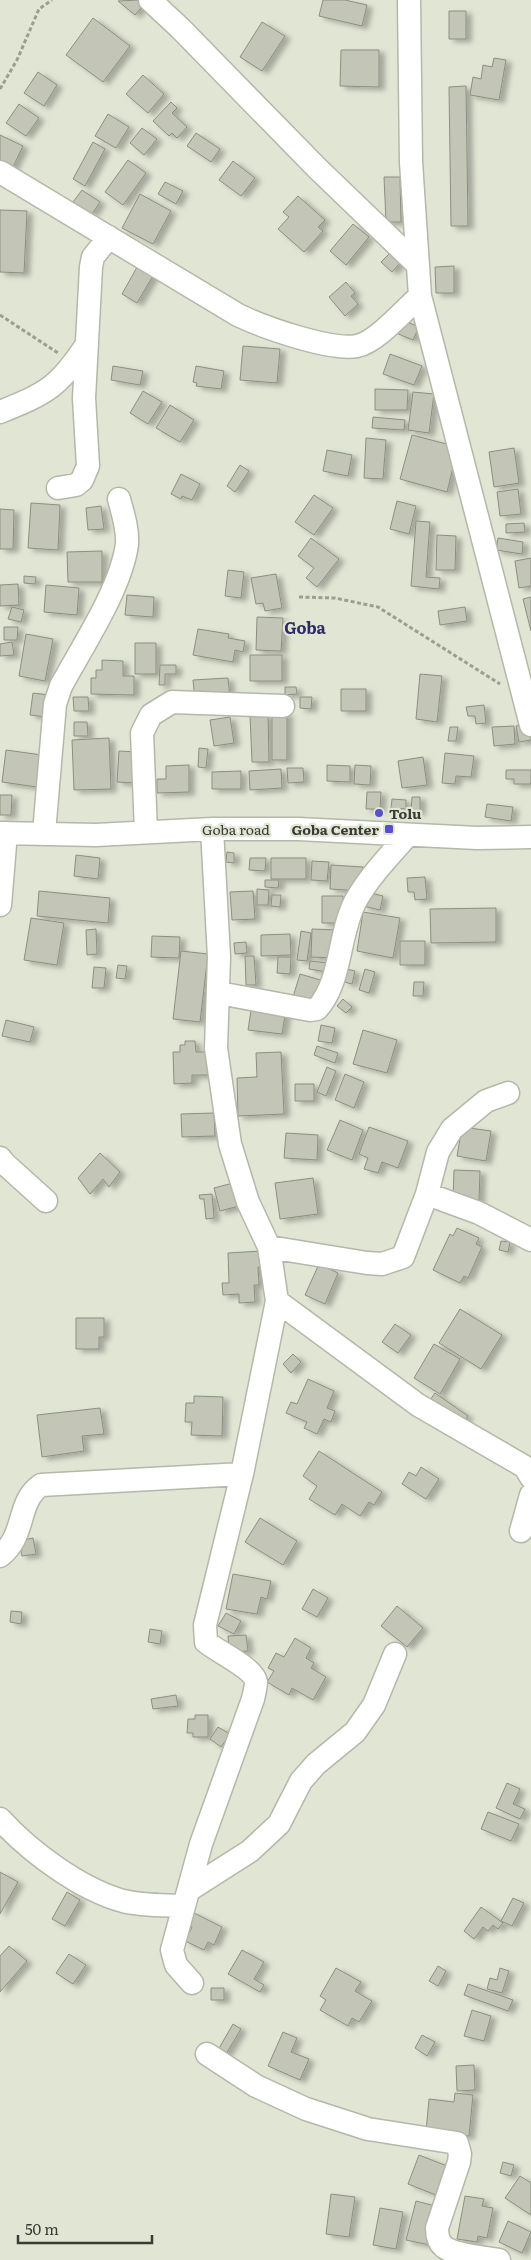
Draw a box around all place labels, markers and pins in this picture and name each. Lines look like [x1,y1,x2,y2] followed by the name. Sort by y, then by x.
[389,803,422,823] place label: Tolu
[373,807,385,819] marker: Tolu
[292,819,379,839] place label: Goba Center
[383,823,395,835] marker: Goba Center

